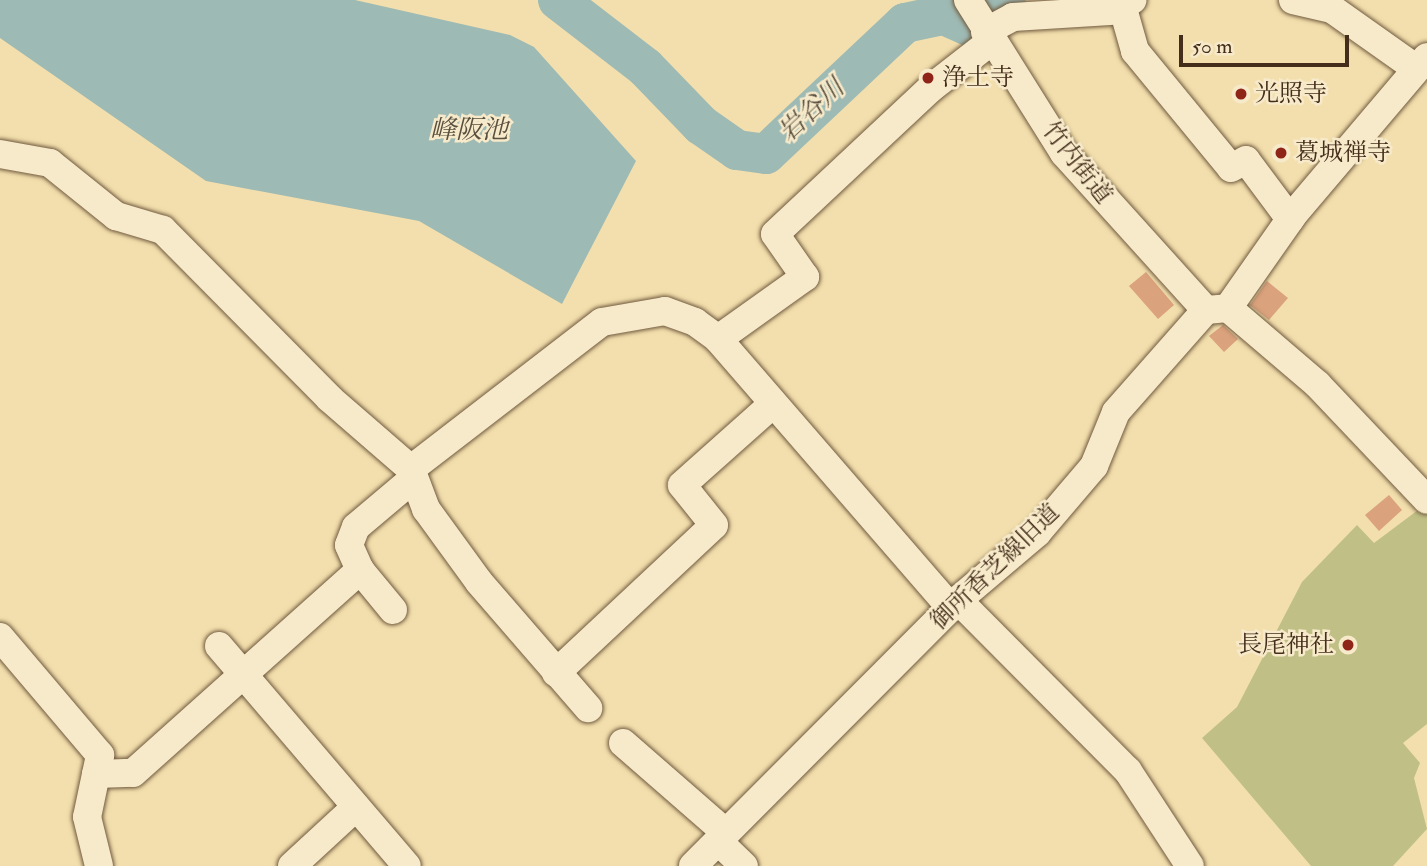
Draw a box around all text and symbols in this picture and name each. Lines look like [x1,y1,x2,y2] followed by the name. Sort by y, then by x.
[1182,21,1352,65] scale bar
[1192,33,1233,60] text: 50 m
[942,64,1014,92] place label: 浄土寺
[920,70,936,86] marker: 浄土寺
[773,73,851,149] water label: 岩谷川
[1255,80,1327,108] place label: 光照寺
[1233,86,1249,102] marker: 光照寺
[430,115,508,147] water label: 峰阪池
[1036,116,1118,210] street label: 竹内街道
[1295,139,1391,167] place label: 葛城禅寺
[1273,145,1289,161] marker: 葛城禅寺
[925,498,1065,636] street label: 御所香芝線旧道
[1238,631,1334,659] place label: 長尾神社
[1340,637,1356,653] marker: 長尾神社

